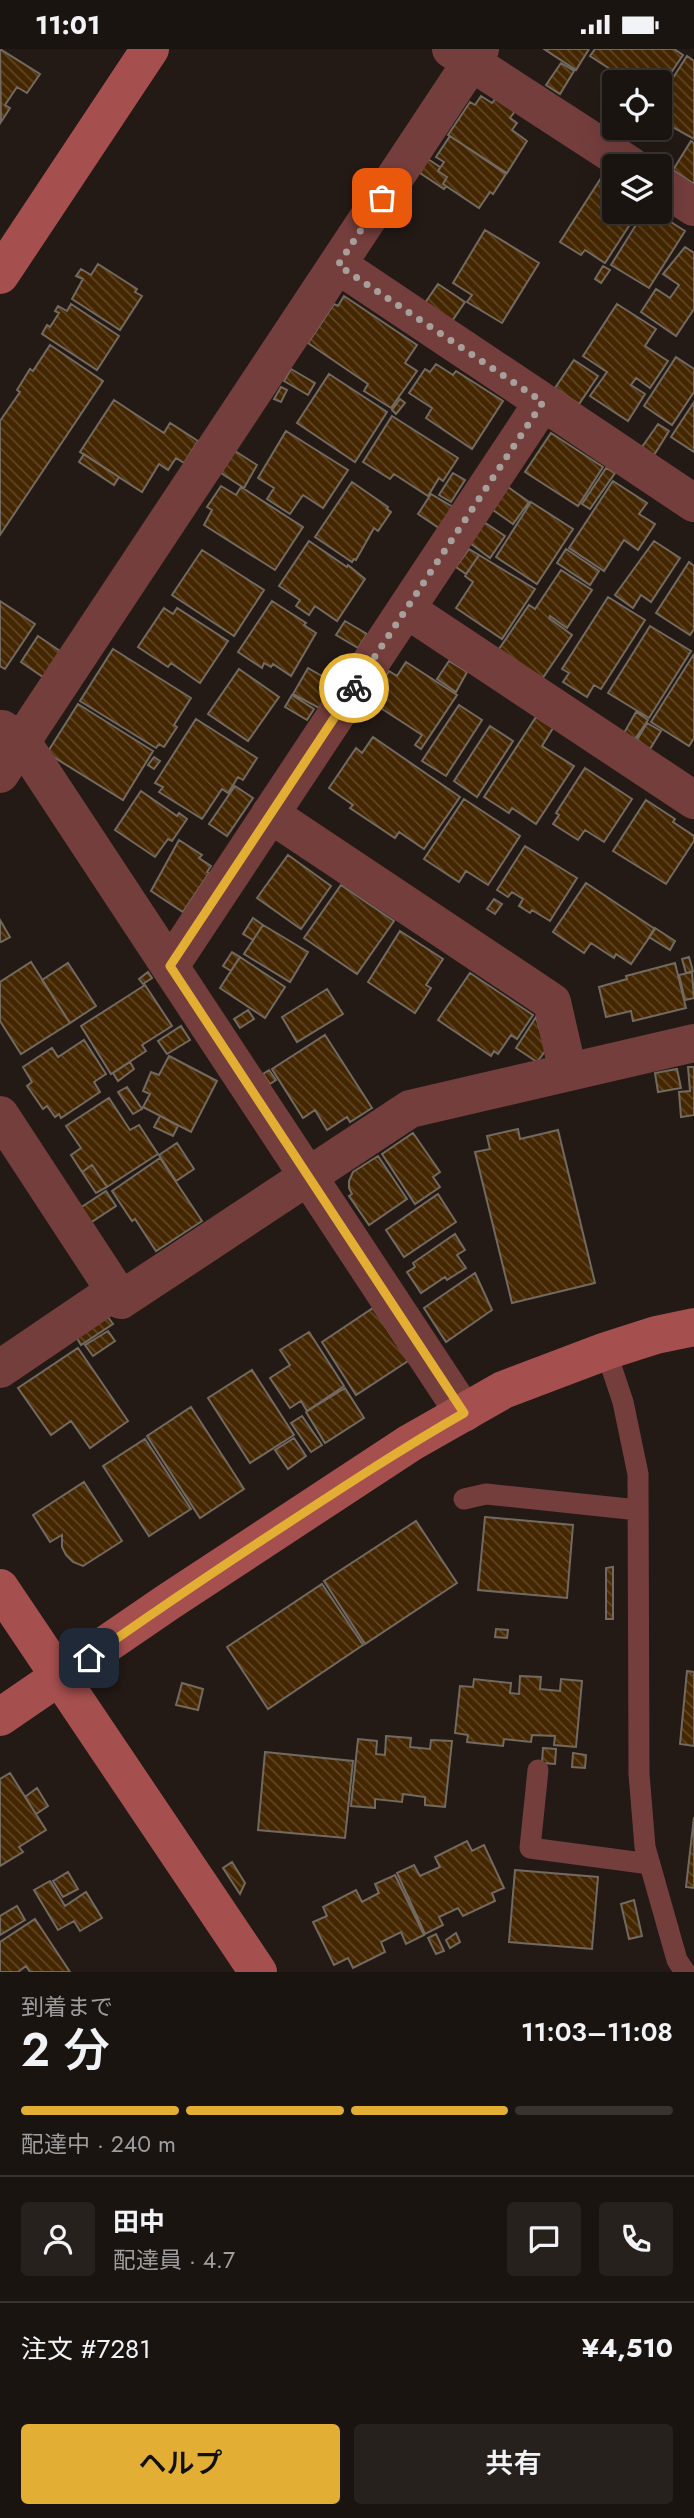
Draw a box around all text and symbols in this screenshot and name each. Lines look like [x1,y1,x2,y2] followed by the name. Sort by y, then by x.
[35,6,100,44] text: 11:01
[602,70,672,224] map controls
[602,70,672,140] button: locate
[602,154,672,224] button: layers
[352,168,412,228] pin
[363,179,401,217] icon: bag
[319,653,389,723] courier
[335,669,373,707] icon: bike
[59,1628,119,1688] pin
[70,1639,108,1677] icon: home
[21,1990,113,2024] text: 到着まで
[521,2013,673,2051] text: 11:03–11:08
[21,2017,110,2083] text: 2 分
[21,2127,176,2161] text: 配達中 · 240 m
[21,2202,95,2276] button: person
[507,2202,581,2276] button: chat
[599,2202,673,2276] button: phone
[113,2203,165,2241] text: 田中
[113,2243,235,2277] text: 配達員 · 4.7
[582,2329,673,2367] text: ¥4,510
[21,2330,151,2368] text: 注文 #7281
[21,2424,340,2504] button: ヘルプ
[354,2424,673,2504] button: 共有

